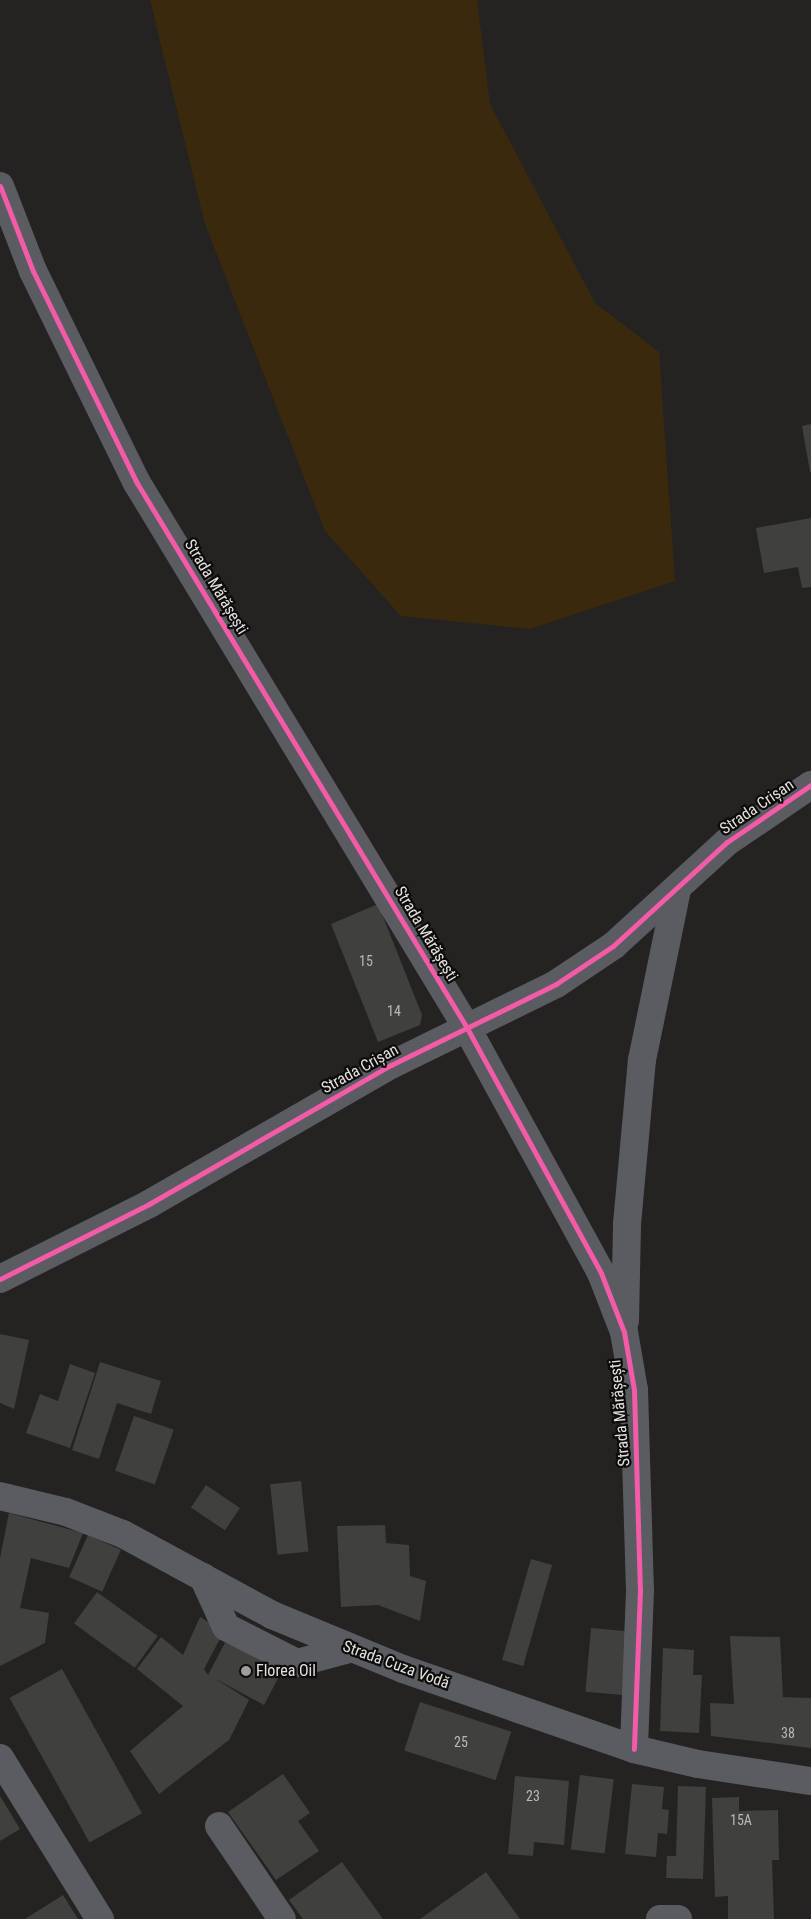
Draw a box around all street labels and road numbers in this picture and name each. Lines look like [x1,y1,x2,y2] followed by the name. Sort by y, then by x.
[180,536,252,638] street label: Strada Mărășești
[716,775,798,839] street label: Strada Crișan
[390,883,462,985] street label: Strada Mărășești
[318,1040,402,1098] street label: Strada Crișan
[606,1359,634,1467] street label: Strada Mărășești
[340,1637,452,1693] street label: Strada Cuza Vodă

